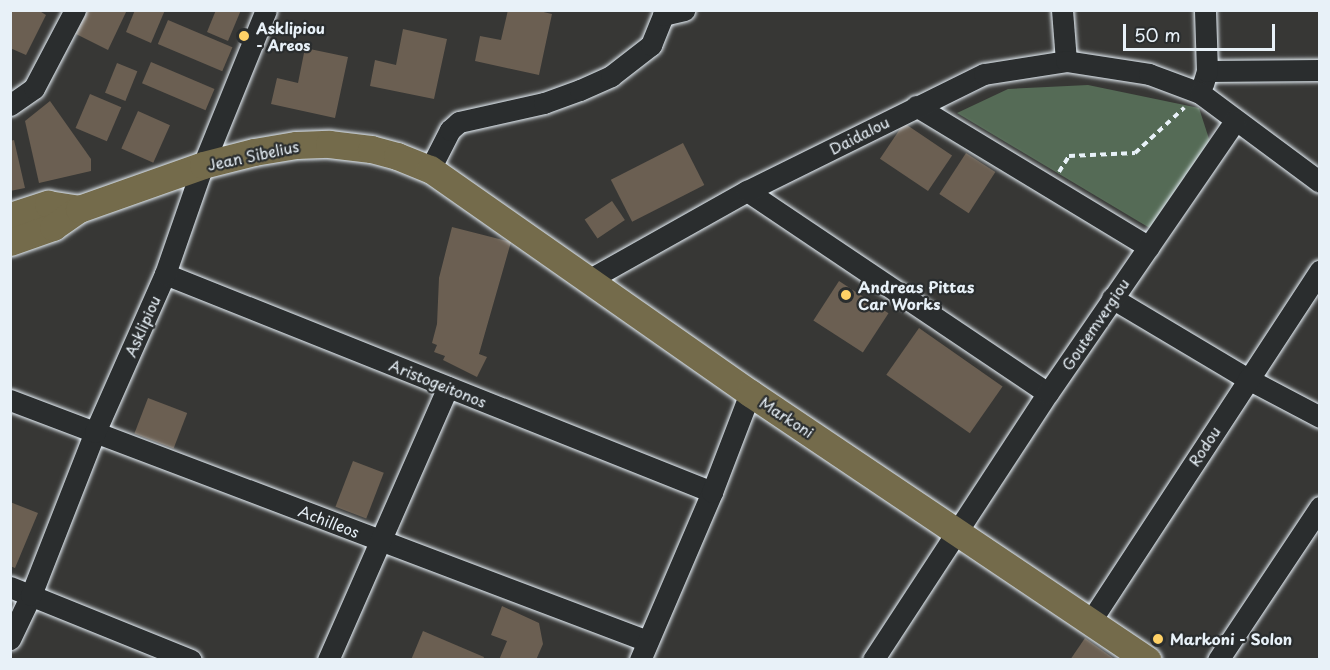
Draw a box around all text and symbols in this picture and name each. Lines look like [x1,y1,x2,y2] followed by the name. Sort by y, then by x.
[1126,12,1278,50] scale bar
[256,18,325,53] place label: Asklipiou - Areos
[1134,21,1181,48] text: 50 m
[237,29,251,43] marker: Asklipiou - Areos
[826,112,892,158] street label: Daidalou
[206,137,300,173] street label: Jean Sibelius
[1058,275,1132,373] street label: Goutemvergiou
[858,277,973,312] place label: Andreas Pittas Car Works
[839,288,853,302] marker: Andreas Pittas Car Works
[120,293,164,359] street label: Asklipiou
[387,355,489,411] street label: Aristogeitonos
[757,393,817,441] street label: Markoni
[1184,423,1224,469] street label: Rodou
[296,501,362,541] street label: Achilleos
[1170,630,1293,648] place label: Markoni - Solon
[1151,632,1165,646] marker: Markoni - Solon

